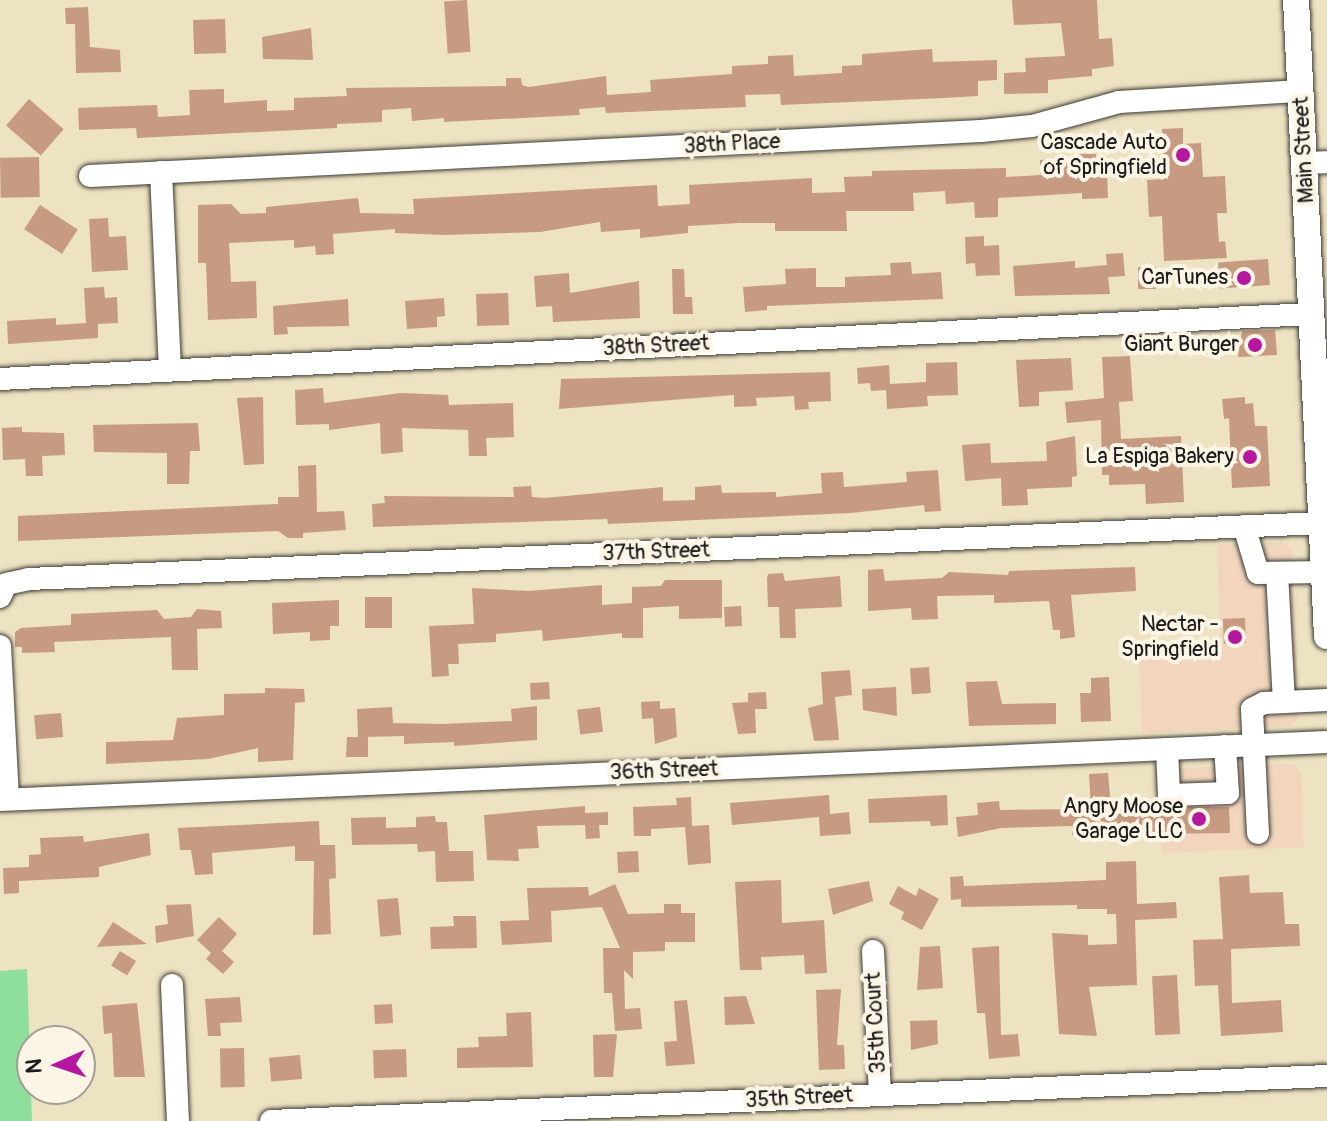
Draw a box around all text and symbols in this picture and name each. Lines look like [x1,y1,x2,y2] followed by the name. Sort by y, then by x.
[1288,96,1320,204] street label: Main Street
[683,128,781,160] street label: 38th Place
[1040,129,1167,180] place label: Cascade Auto of Springfield
[1174,146,1192,164] marker: Cascade Auto of Springfield
[1141,265,1228,291] place label: CarTunes
[1235,269,1253,287] marker: CarTunes
[602,330,710,362] street label: 38th Street
[1124,332,1239,358] place label: Giant Burger
[1246,336,1264,354] marker: Giant Burger
[1085,444,1234,470] place label: La Espiga Bakery
[1241,448,1259,466] marker: La Espiga Bakery
[602,537,710,567] street label: 37th Street
[1121,611,1219,662] place label: Nectar - Springfield
[1226,628,1244,646] marker: Nectar - Springfield
[609,756,719,786] street label: 36th Street
[1063,793,1183,844] place label: Angry Moose Garage LLC
[1190,810,1208,828] marker: Angry Moose Garage LLC
[860,972,892,1074] street label: 35th Court
[16,1025,96,1105] north arrow
[20,1058,48,1074] text: N
[744,1082,854,1114] street label: 35th Street

